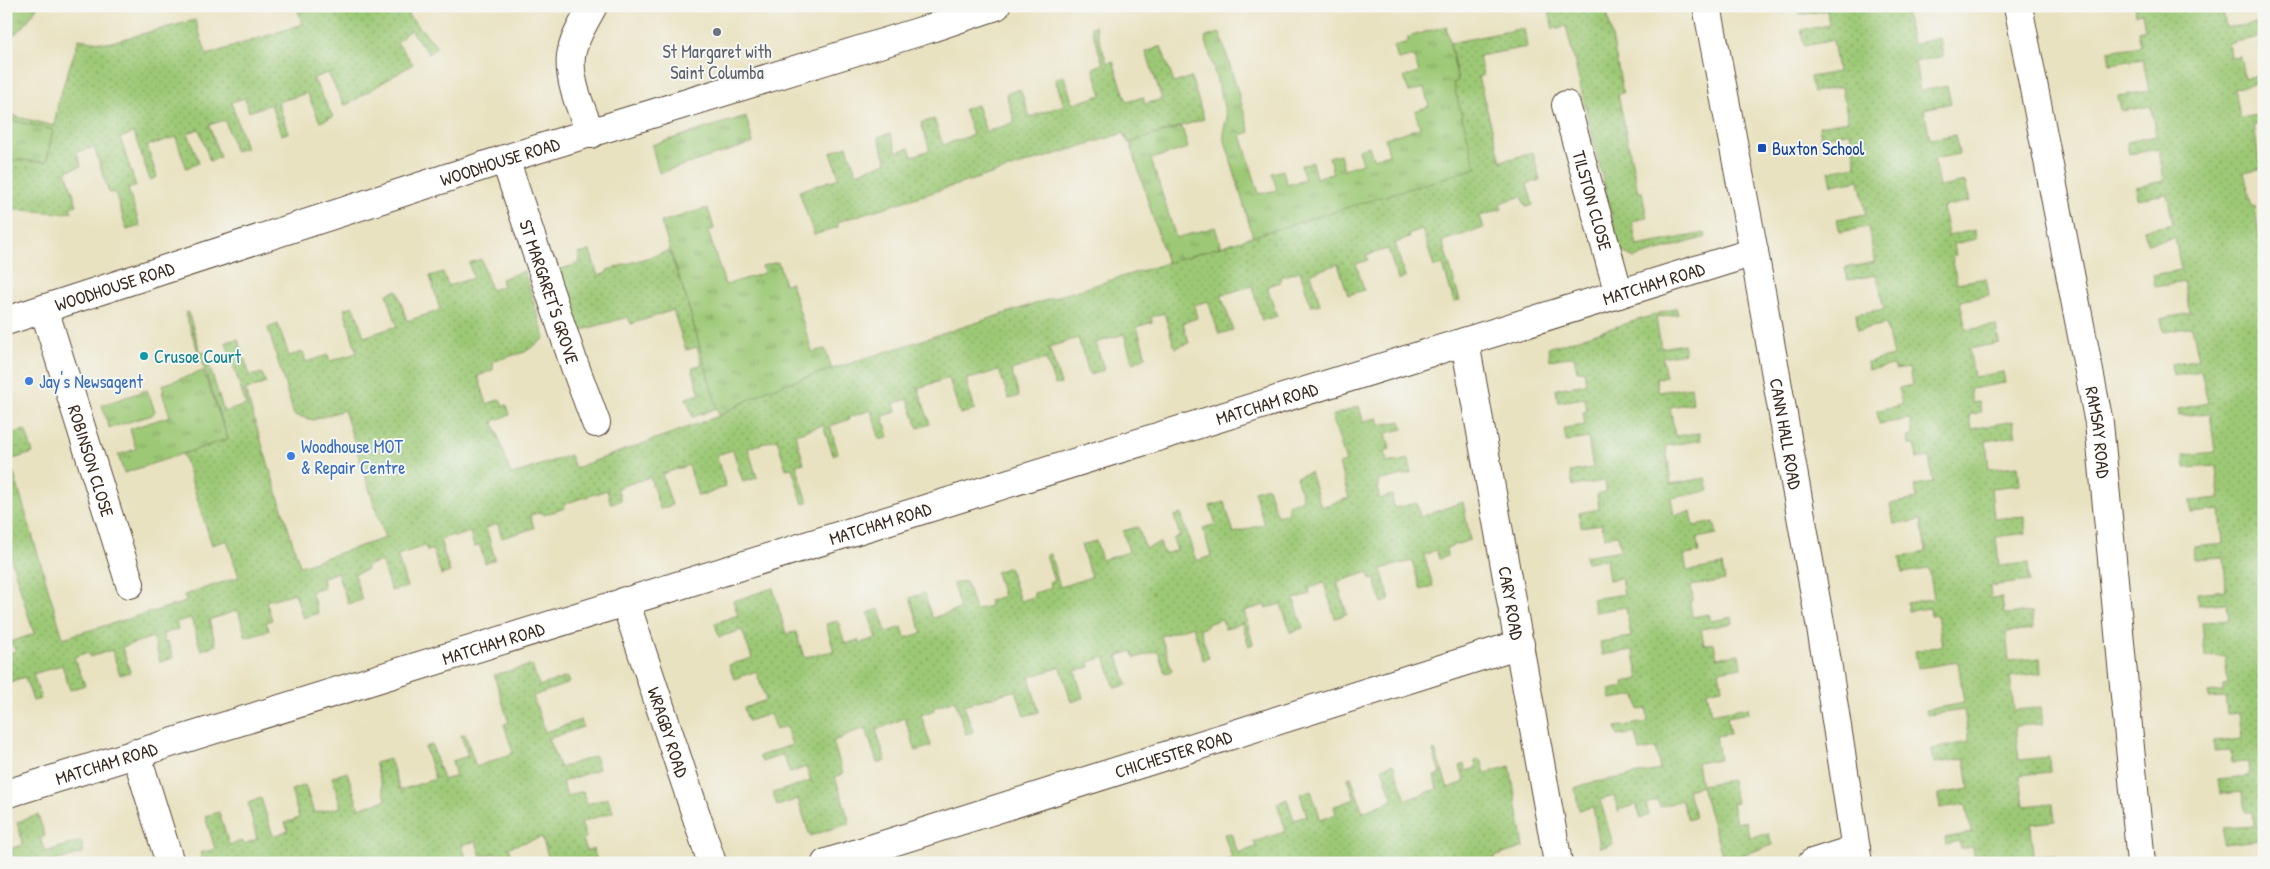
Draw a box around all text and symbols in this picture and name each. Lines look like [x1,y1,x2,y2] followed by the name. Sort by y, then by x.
[711,26,723,38] marker: St Margaret with Saint Columba
[663,39,772,85] place label: St Margaret with Saint Columba
[437,130,563,192] street label: WOODHOUSE ROAD
[1772,136,1864,161] place label: Buxton School
[1756,142,1768,154] marker: Buxton School
[1567,148,1619,253] street label: TILSTON CLOSE
[514,216,586,367] street label: ST MARGARET'S GROVE
[52,255,178,317] street label: WOODHOUSE ROAD
[1600,255,1708,311] street label: MATCHAM ROAD
[154,344,242,369] place label: Crusoe Court
[138,350,150,362] marker: Crusoe Court
[39,369,144,394] place label: Jay's Newsagent
[23,375,35,387] marker: Jay's Newsagent
[1213,375,1321,431] street label: MATCHAM ROAD
[1764,376,1809,492] street label: CANN HALL ROAD
[2080,384,2117,480] street label: RAMSAY ROAD
[62,402,121,520] street label: ROBINSON CLOSE
[301,434,405,480] place label: Woodhouse MOT & Repair Centre
[285,450,297,462] marker: Woodhouse MOT & Repair Centre
[826,495,934,551] street label: MATCHAM ROAD
[1493,564,1530,642] street label: CARY ROAD
[439,615,548,671] street label: MATCHAM ROAD
[642,684,695,781] street label: WRAGBY ROAD
[1111,723,1235,784] street label: CHICHESTER ROAD
[52,735,161,790] street label: MATCHAM ROAD

